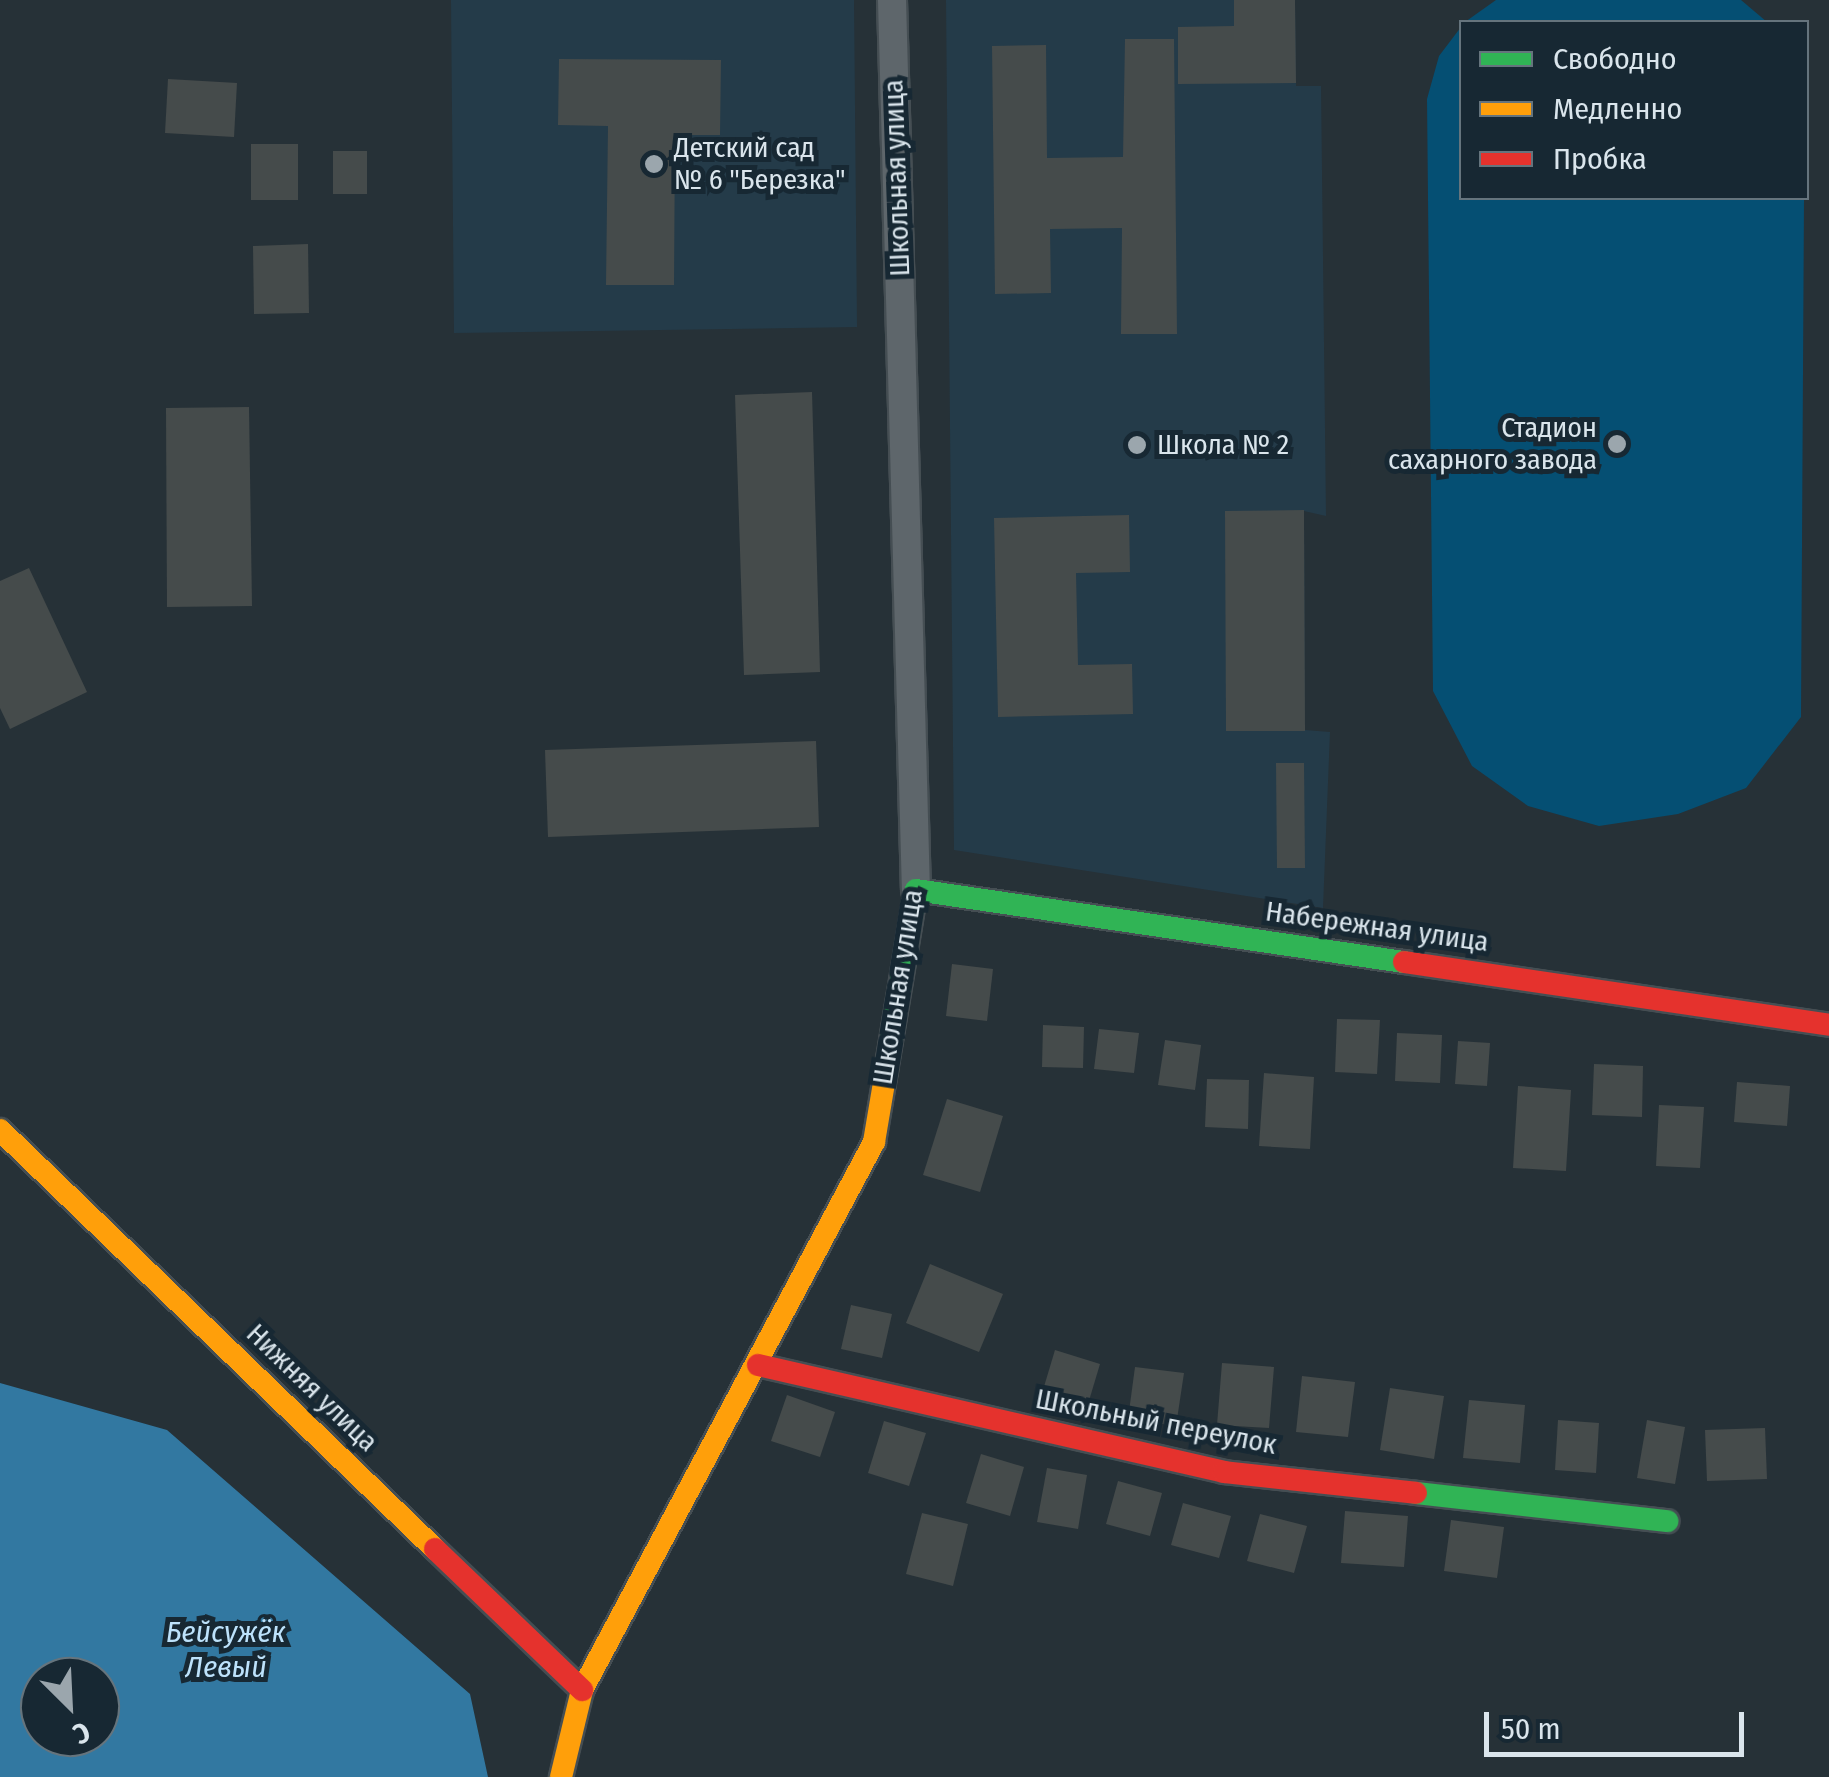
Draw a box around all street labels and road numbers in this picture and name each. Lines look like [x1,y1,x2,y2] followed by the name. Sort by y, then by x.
[877,79,917,277] street label: Школьная улица
[866,887,930,1087] street label: Школьная улица
[1263,895,1491,959] street label: Набережная улица
[239,1317,385,1459] street label: Нижняя улица
[1033,1382,1279,1462] street label: Школьный переулок

